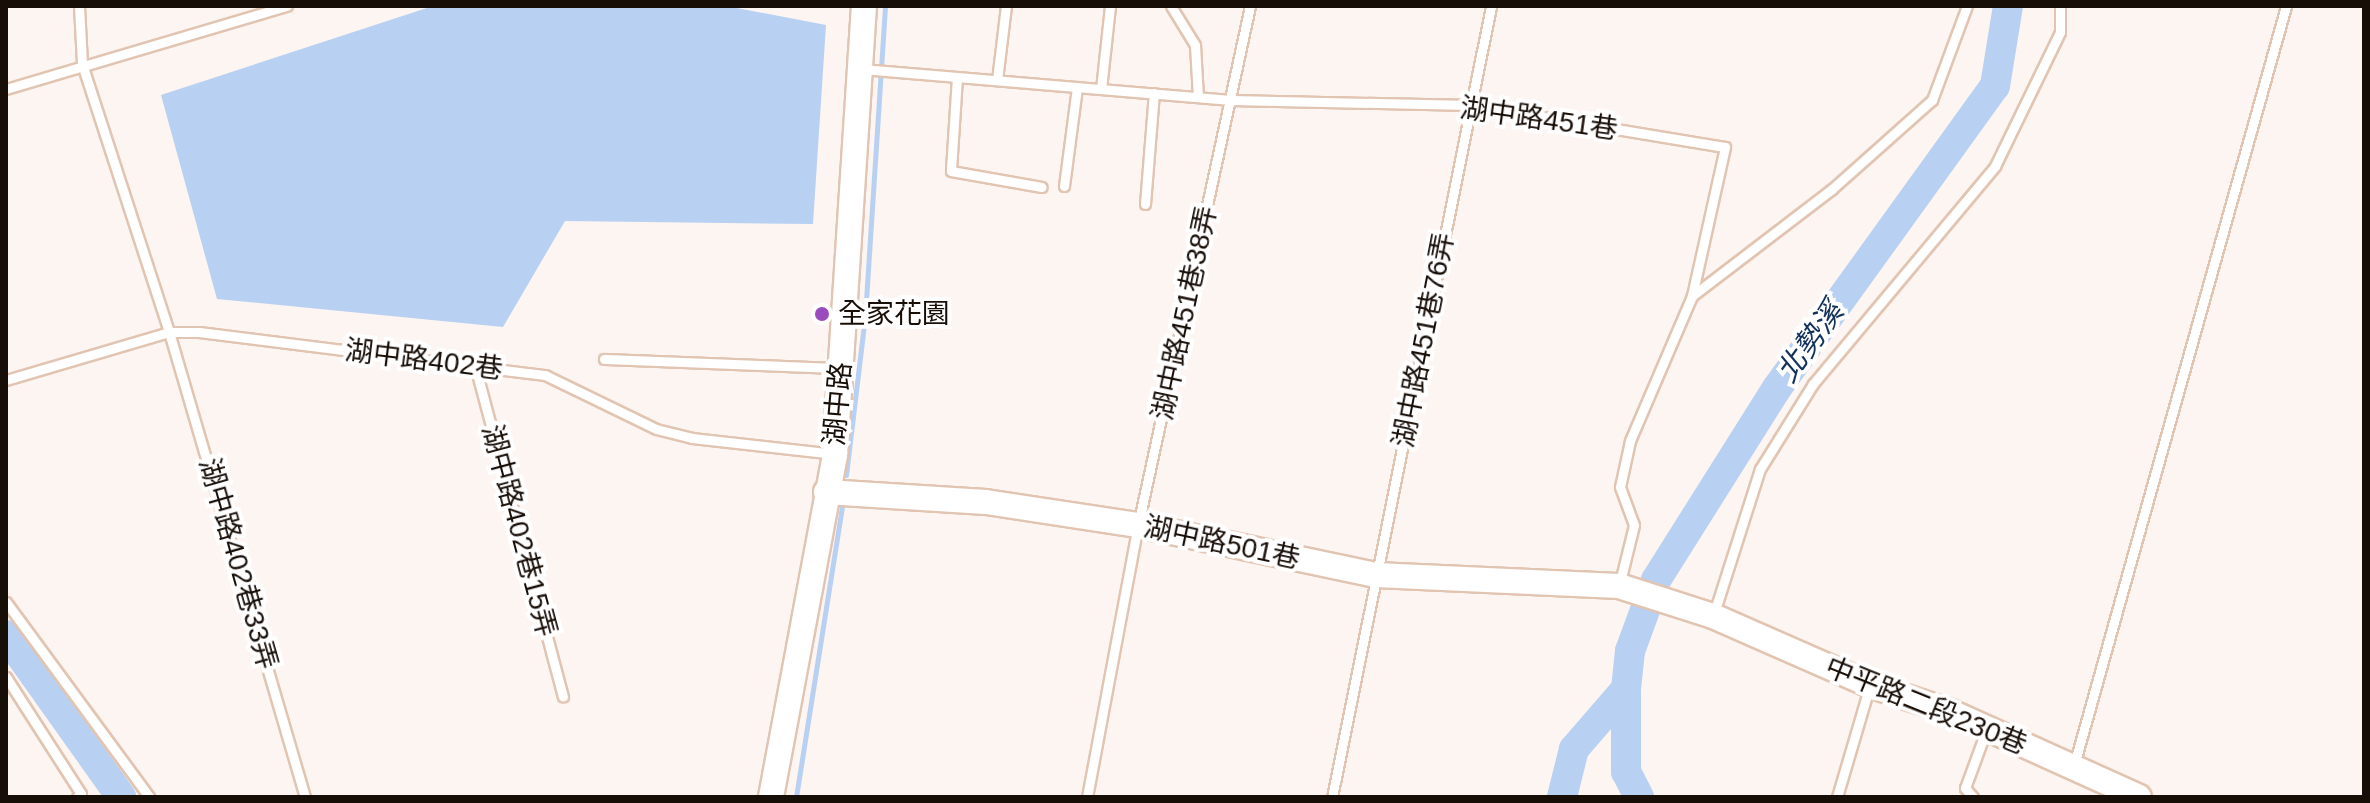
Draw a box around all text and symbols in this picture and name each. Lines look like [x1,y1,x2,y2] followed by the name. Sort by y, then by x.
[1458,91,1620,147] street label: 湖中路451巷
[1146,203,1224,423] street label: 湖中路451巷38弄
[1387,230,1461,450] street label: 湖中路451巷76弄
[1769,295,1851,389] water label: 北勢溪
[838,297,950,331] place label: 全家花園
[813,305,831,323] marker: 全家花園
[343,334,505,386] street label: 湖中路402巷
[818,361,858,447] street label: 湖中路
[475,421,563,641] street label: 湖中路402巷15弄
[192,455,284,673] street label: 湖中路402巷33弄
[1141,510,1303,576] street label: 湖中路501巷
[1820,650,2032,762] street label: 中平路二段230巷

